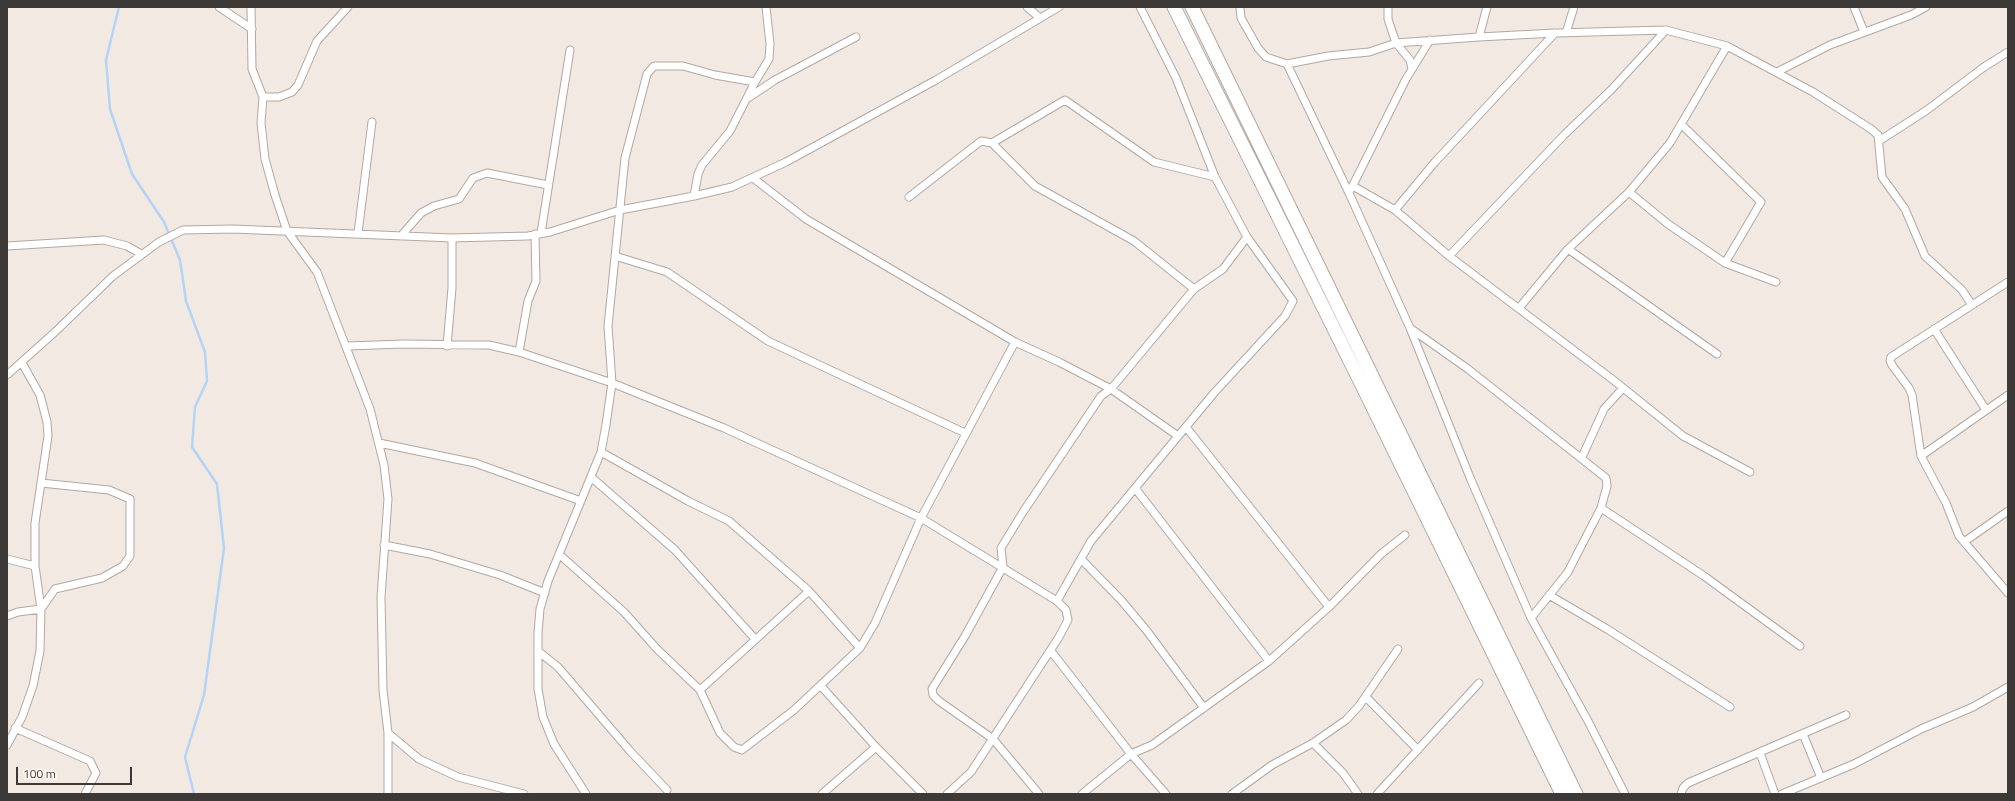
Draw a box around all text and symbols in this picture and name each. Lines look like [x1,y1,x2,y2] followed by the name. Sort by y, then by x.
[18,759,134,785] scale bar
[23,764,56,783] text: 100 m

